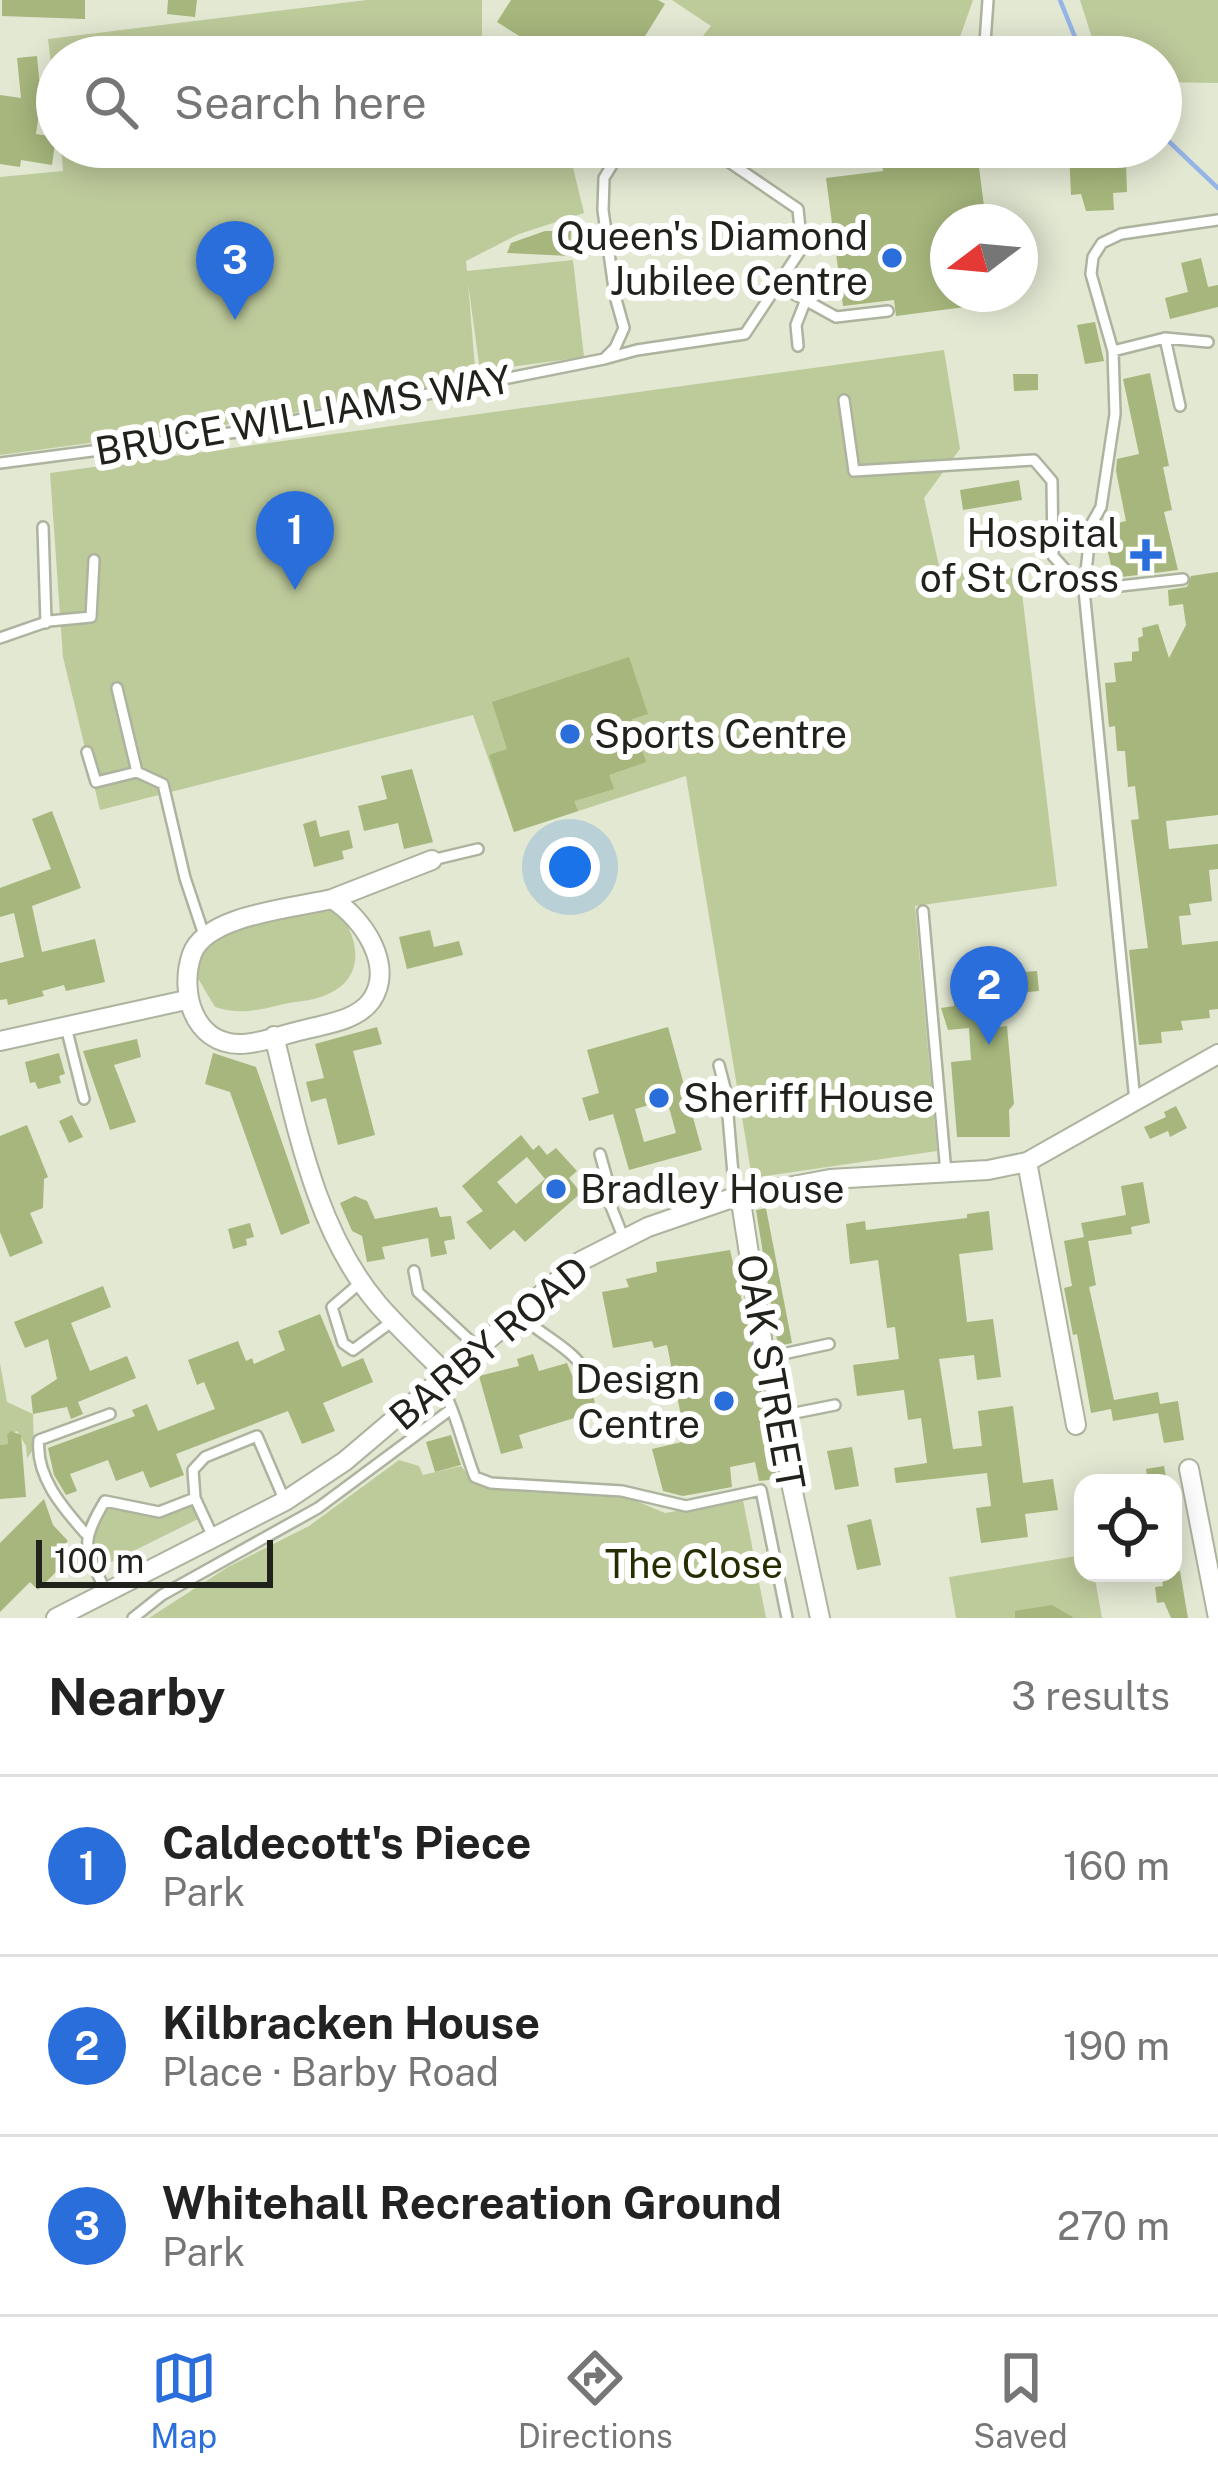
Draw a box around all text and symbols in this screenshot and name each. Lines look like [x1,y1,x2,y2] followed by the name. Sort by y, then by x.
[36,36,1182,168] search box
[78,69,144,135] icon: search
[174,76,427,129] text: Search here
[930,204,1038,312] north arrow
[556,213,868,304] place label: Queen's Diamond Jubilee Centre
[196,221,274,320] pin: 3
[879,245,905,271] marker: Queen's Diamond Jubilee Centre
[91,356,515,474] street label: BRUCE WILLIAMS WAY
[256,491,334,590] pin: 1
[920,510,1119,601] place label: Hospital of St Cross
[1130,539,1162,571] marker: Hospital of St Cross
[594,711,847,757] place label: Sports Centre
[557,721,583,747] marker: Sports Centre
[540,837,600,897] your location
[950,946,1028,1045] pin: 2
[683,1075,934,1121] place label: Sheriff House
[646,1085,672,1111] marker: Sheriff House
[580,1166,845,1212] place label: Bradley House
[543,1176,569,1202] marker: Bradley House
[380,1247,598,1439] street label: BARBY ROAD
[728,1251,814,1493] street label: OAK STREET
[575,1356,700,1447] place label: Design Centre
[711,1388,737,1414] marker: Design Centre
[1074,1474,1182,1582] map controls
[1074,1474,1182,1582] button: locate
[36,1534,273,1587] scale bar
[605,1541,783,1587] park label: The Close
[54,1542,144,1580] text: 100 m
[48,1667,225,1726] text: Nearby
[1011,1673,1170,1719] text: 3 results
[162,1816,531,1869] text: Caldecott's Piece
[79,1843,95,1889] text: 1
[1063,1843,1170,1889] text: 160 m
[162,1869,245,1915] text: Park
[162,1996,540,2049] text: Kilbracken House
[75,2023,99,2069] text: 2
[1063,2023,1170,2069] text: 190 m
[162,2049,499,2095] text: Place · Barby Road
[162,2176,782,2229] text: Whitehall Recreation Ground
[74,2203,100,2249] text: 3
[1057,2203,1170,2249] text: 270 m
[162,2229,245,2275] text: Park
[150,2345,217,2455] tab: Map
[518,2345,673,2455] tab: Directions
[973,2345,1068,2455] tab: Saved

